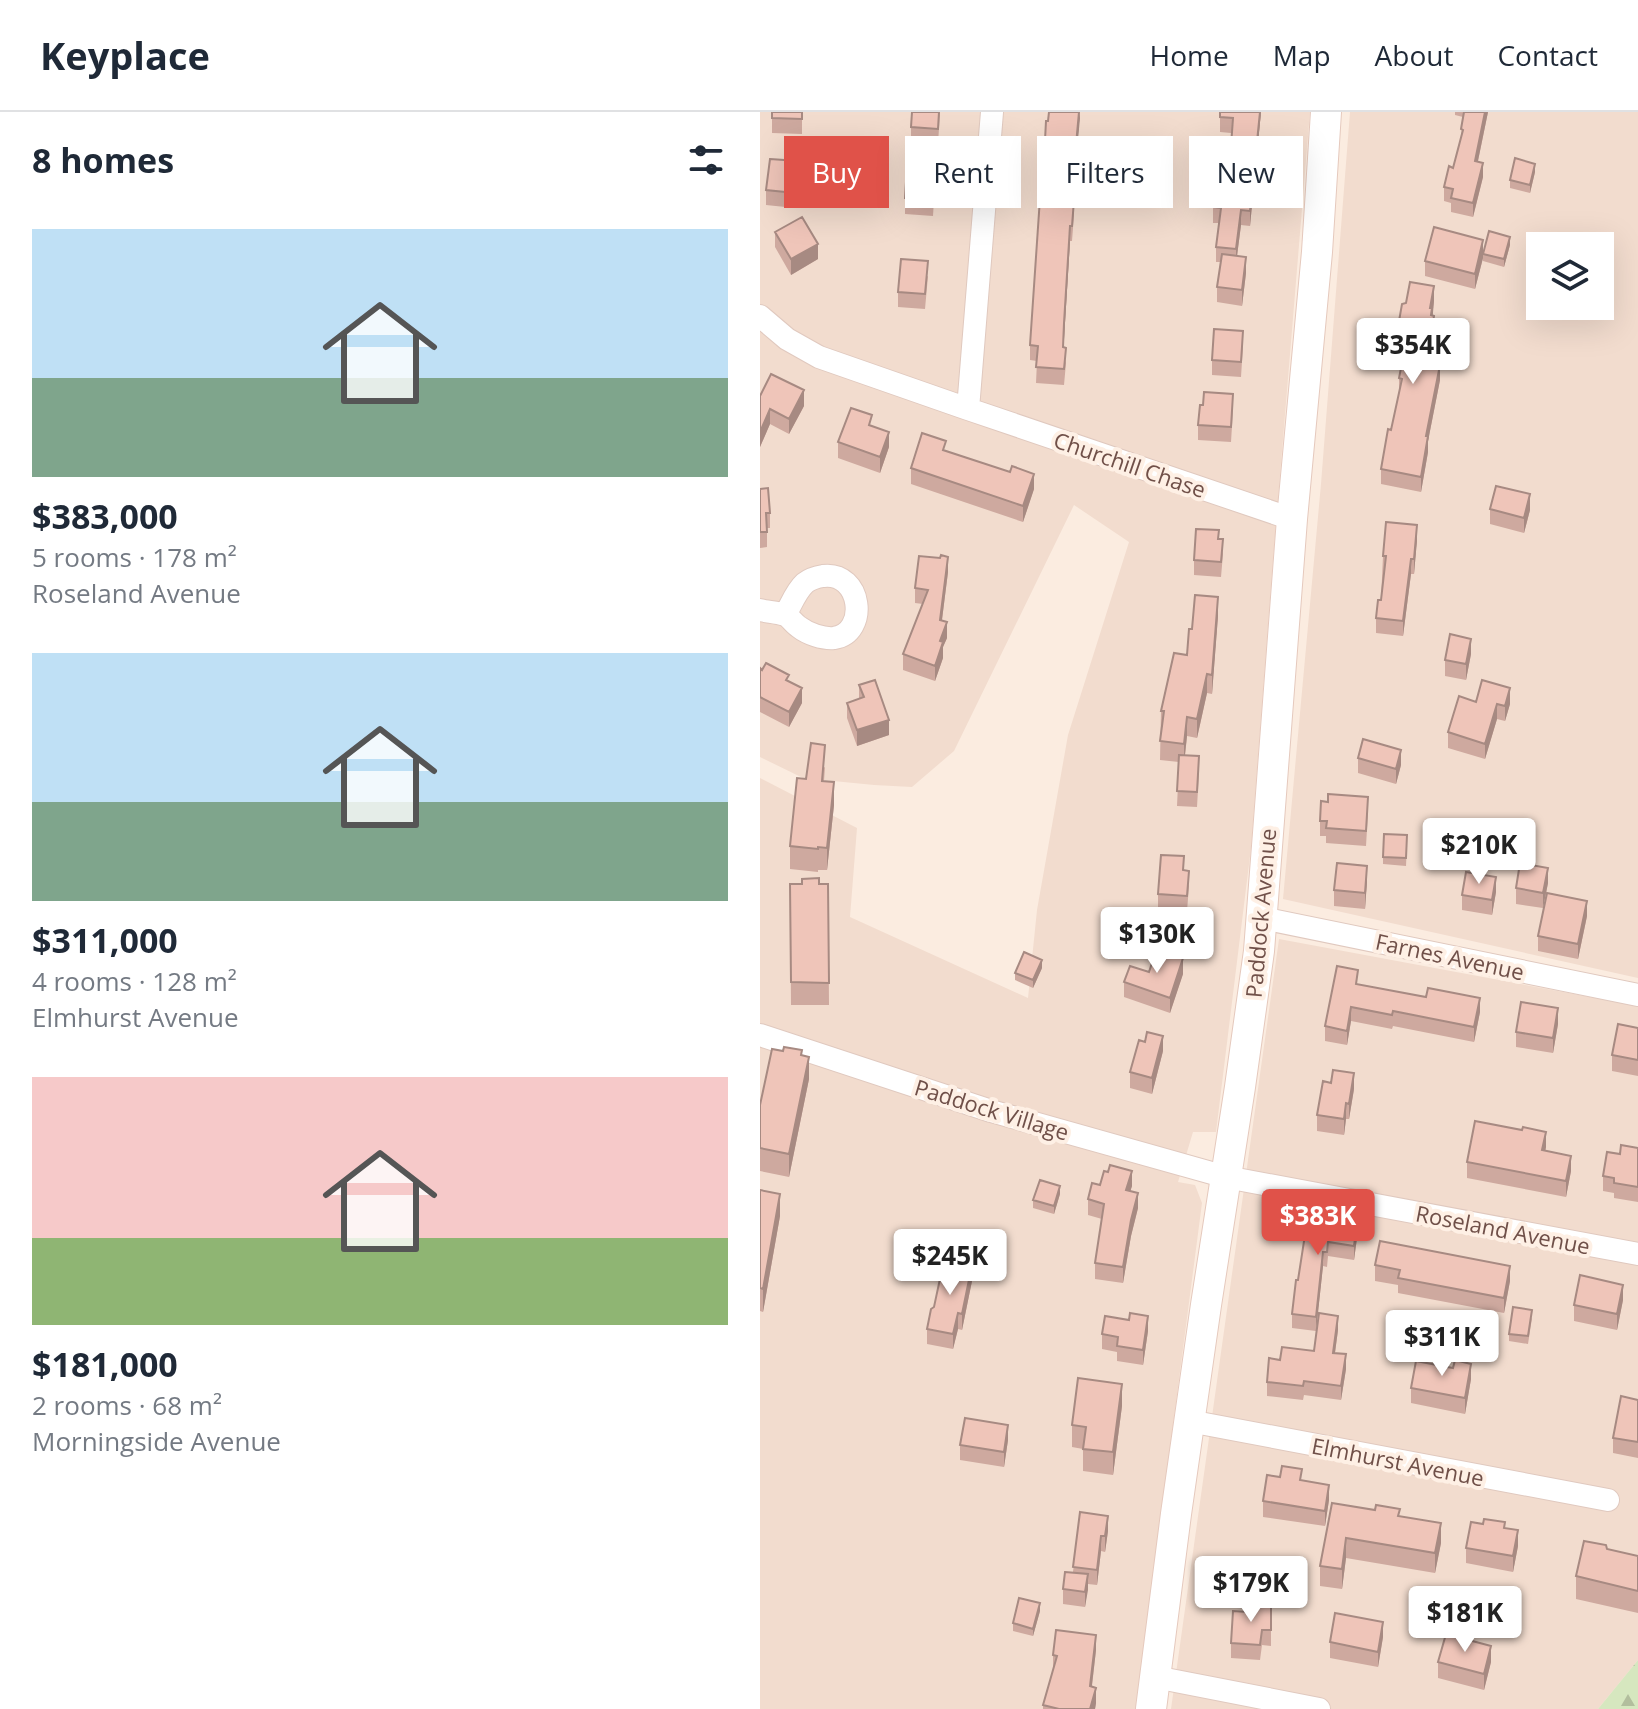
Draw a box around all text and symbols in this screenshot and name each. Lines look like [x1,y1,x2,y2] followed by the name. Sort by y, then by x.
[40,29,210,81] text: Keyplace
[1150,36,1229,74] text: Home
[1273,36,1331,74] text: Map
[1375,36,1453,74] text: About
[1497,36,1598,74] text: Contact
[784,136,889,208] chip: Buy
[905,136,1021,208] chip: Rent
[1037,136,1173,208] chip: Filters
[1189,136,1303,208] chip: New
[32,137,174,183] text: 8 homes
[684,138,728,182] icon: filters
[1526,232,1614,320] map controls
[1526,232,1614,320] button: layers
[308,281,452,425] icon: home
[1357,318,1469,386] pin: $354K
[1375,326,1451,362] text: $354K
[1050,424,1210,504] street label: Churchill Chase
[32,493,178,539] text: $383,000
[32,539,237,575] text: 5 rooms · 178 m²
[32,575,241,611] text: Roseland Avenue
[308,705,452,849] icon: home
[1423,818,1535,886] pin: $210K
[1441,826,1517,862] text: $210K
[1238,827,1282,999] street label: Paddock Avenue
[1101,907,1213,975] pin: $130K
[1119,915,1195,951] text: $130K
[32,917,178,963] text: $311,000
[1373,926,1527,986] street label: Farnes Avenue
[32,963,237,999] text: 4 rooms · 128 m²
[32,999,239,1035] text: Elmhurst Avenue
[911,1071,1073,1147] street label: Paddock Village
[308,1129,452,1273] icon: home
[1262,1189,1374,1257] pin: $383K
[1280,1197,1356,1233] text: $383K
[1413,1197,1593,1261] street label: Roseland Avenue
[894,1229,1006,1297] pin: $245K
[912,1237,988,1273] text: $245K
[1386,1310,1498,1378] pin: $311K
[1404,1318,1480,1354] text: $311K
[32,1341,178,1387] text: $181,000
[32,1387,222,1423] text: 2 rooms · 68 m²
[32,1423,281,1459] text: Morningside Avenue
[1309,1430,1487,1492] street label: Elmhurst Avenue
[1195,1556,1307,1624] pin: $179K
[1213,1564,1289,1600] text: $179K
[1409,1586,1521,1654] pin: $181K
[1427,1594,1503,1630] text: $181K

